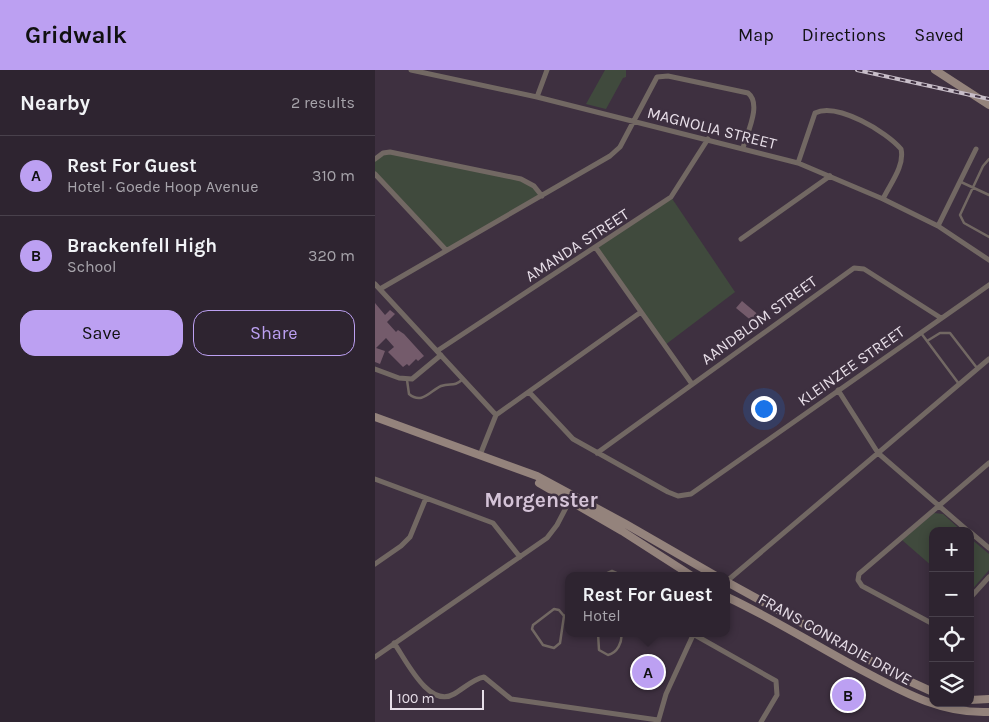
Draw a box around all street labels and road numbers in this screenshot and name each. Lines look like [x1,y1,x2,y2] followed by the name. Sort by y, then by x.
[645,103,779,153] street label: MAGNOLIA STREET
[522,204,632,286] street label: AMANDA STREET
[697,272,821,368] street label: AANDBLOM STREET
[794,322,908,410] street label: KLEINZEE STREET
[755,589,915,689] street label: FRANS CONRADIE DRIVE

